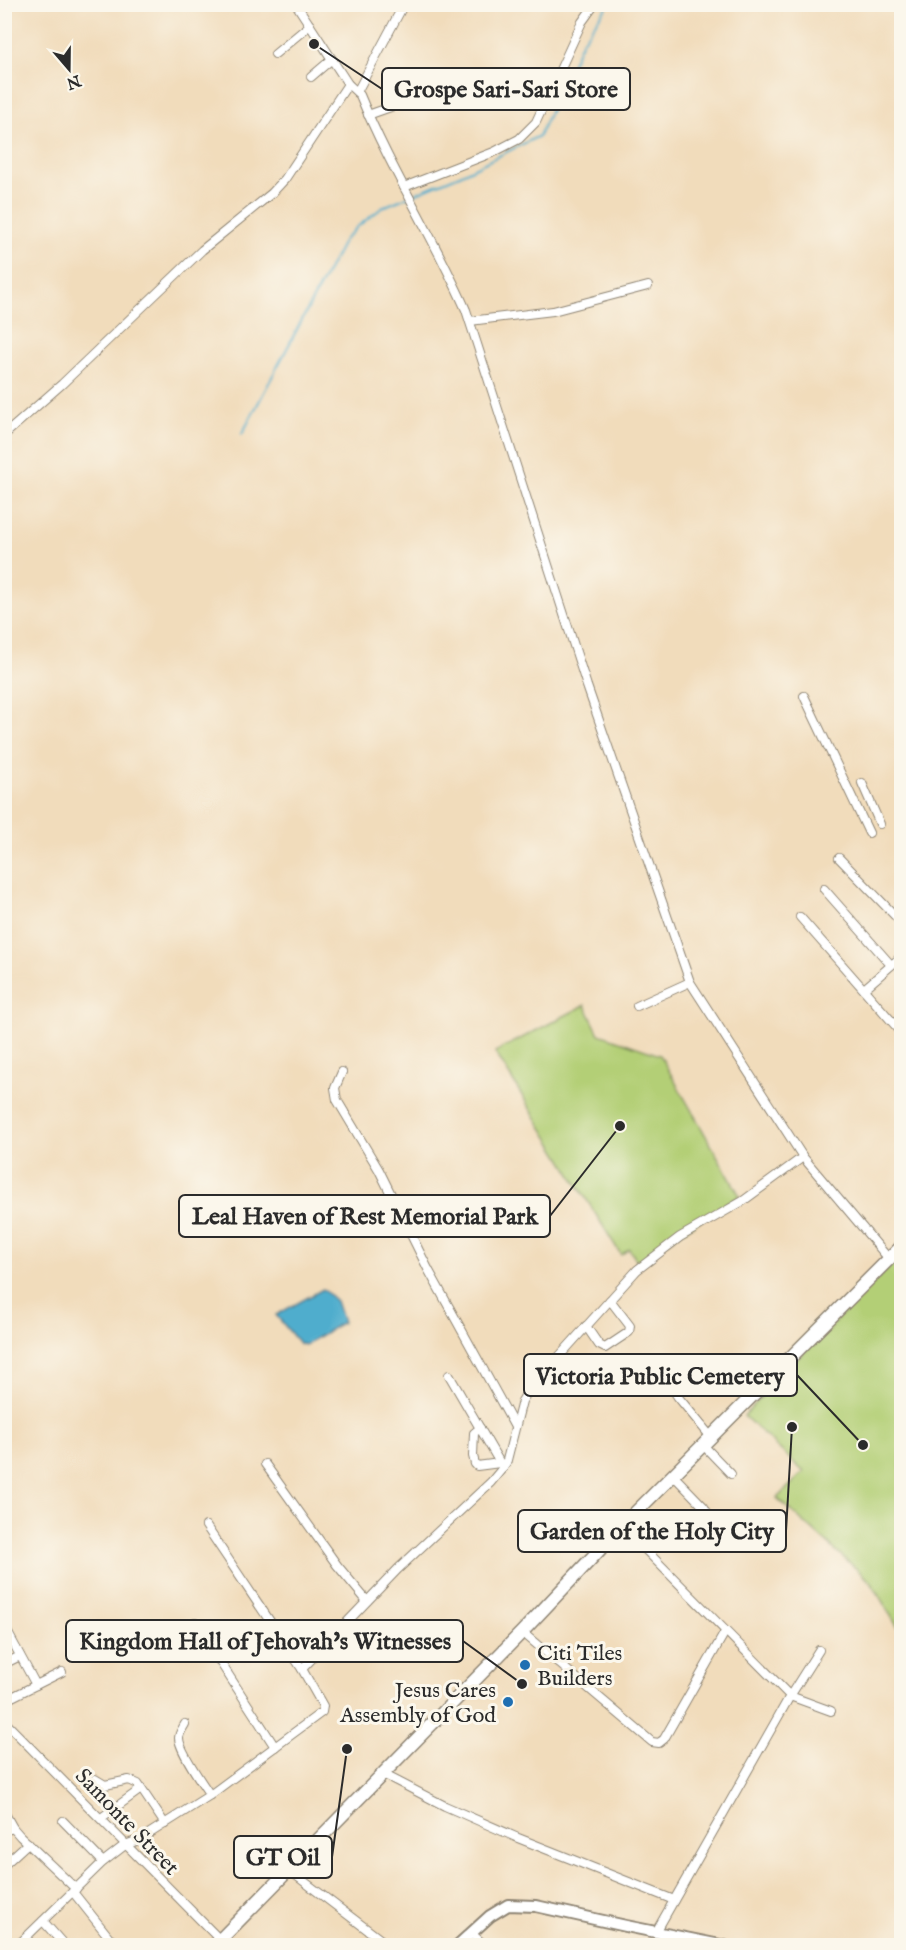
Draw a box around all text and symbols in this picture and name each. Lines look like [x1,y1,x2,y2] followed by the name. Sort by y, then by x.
[39,39,99,99] north arrow
[382,68,630,110] callout: Grospe Sari-Sari Store
[63,69,84,93] text: N
[394,75,618,106] text: Grospe Sari-Sari Store
[179,1195,550,1237] callout: Leal Haven of Rest Memorial Park
[192,1202,539,1233] text: Leal Haven of Rest Memorial Park
[524,1354,797,1396] callout: Victoria Public Cemetery
[534,1362,786,1393] text: Victoria Public Cemetery
[518,1510,786,1552] callout: Garden of the Holy City
[530,1517,775,1548] text: Garden of the Holy City
[66,1620,463,1662] callout: Kingdom Hall of Jehovah's Witnesses
[79,1627,452,1658] text: Kingdom Hall of Jehovah's Witnesses
[537,1640,622,1693] place label: Citi Tiles Builders
[518,1658,532,1672] marker: Citi Tiles Builders
[339,1677,496,1730] place label: Jesus Cares Assembly of God
[501,1695,515,1709] marker: Jesus Cares Assembly of God
[68,1763,185,1882] street label: Samonte Street
[234,1836,332,1878] callout: GT Oil
[246,1843,321,1874] text: GT Oil

